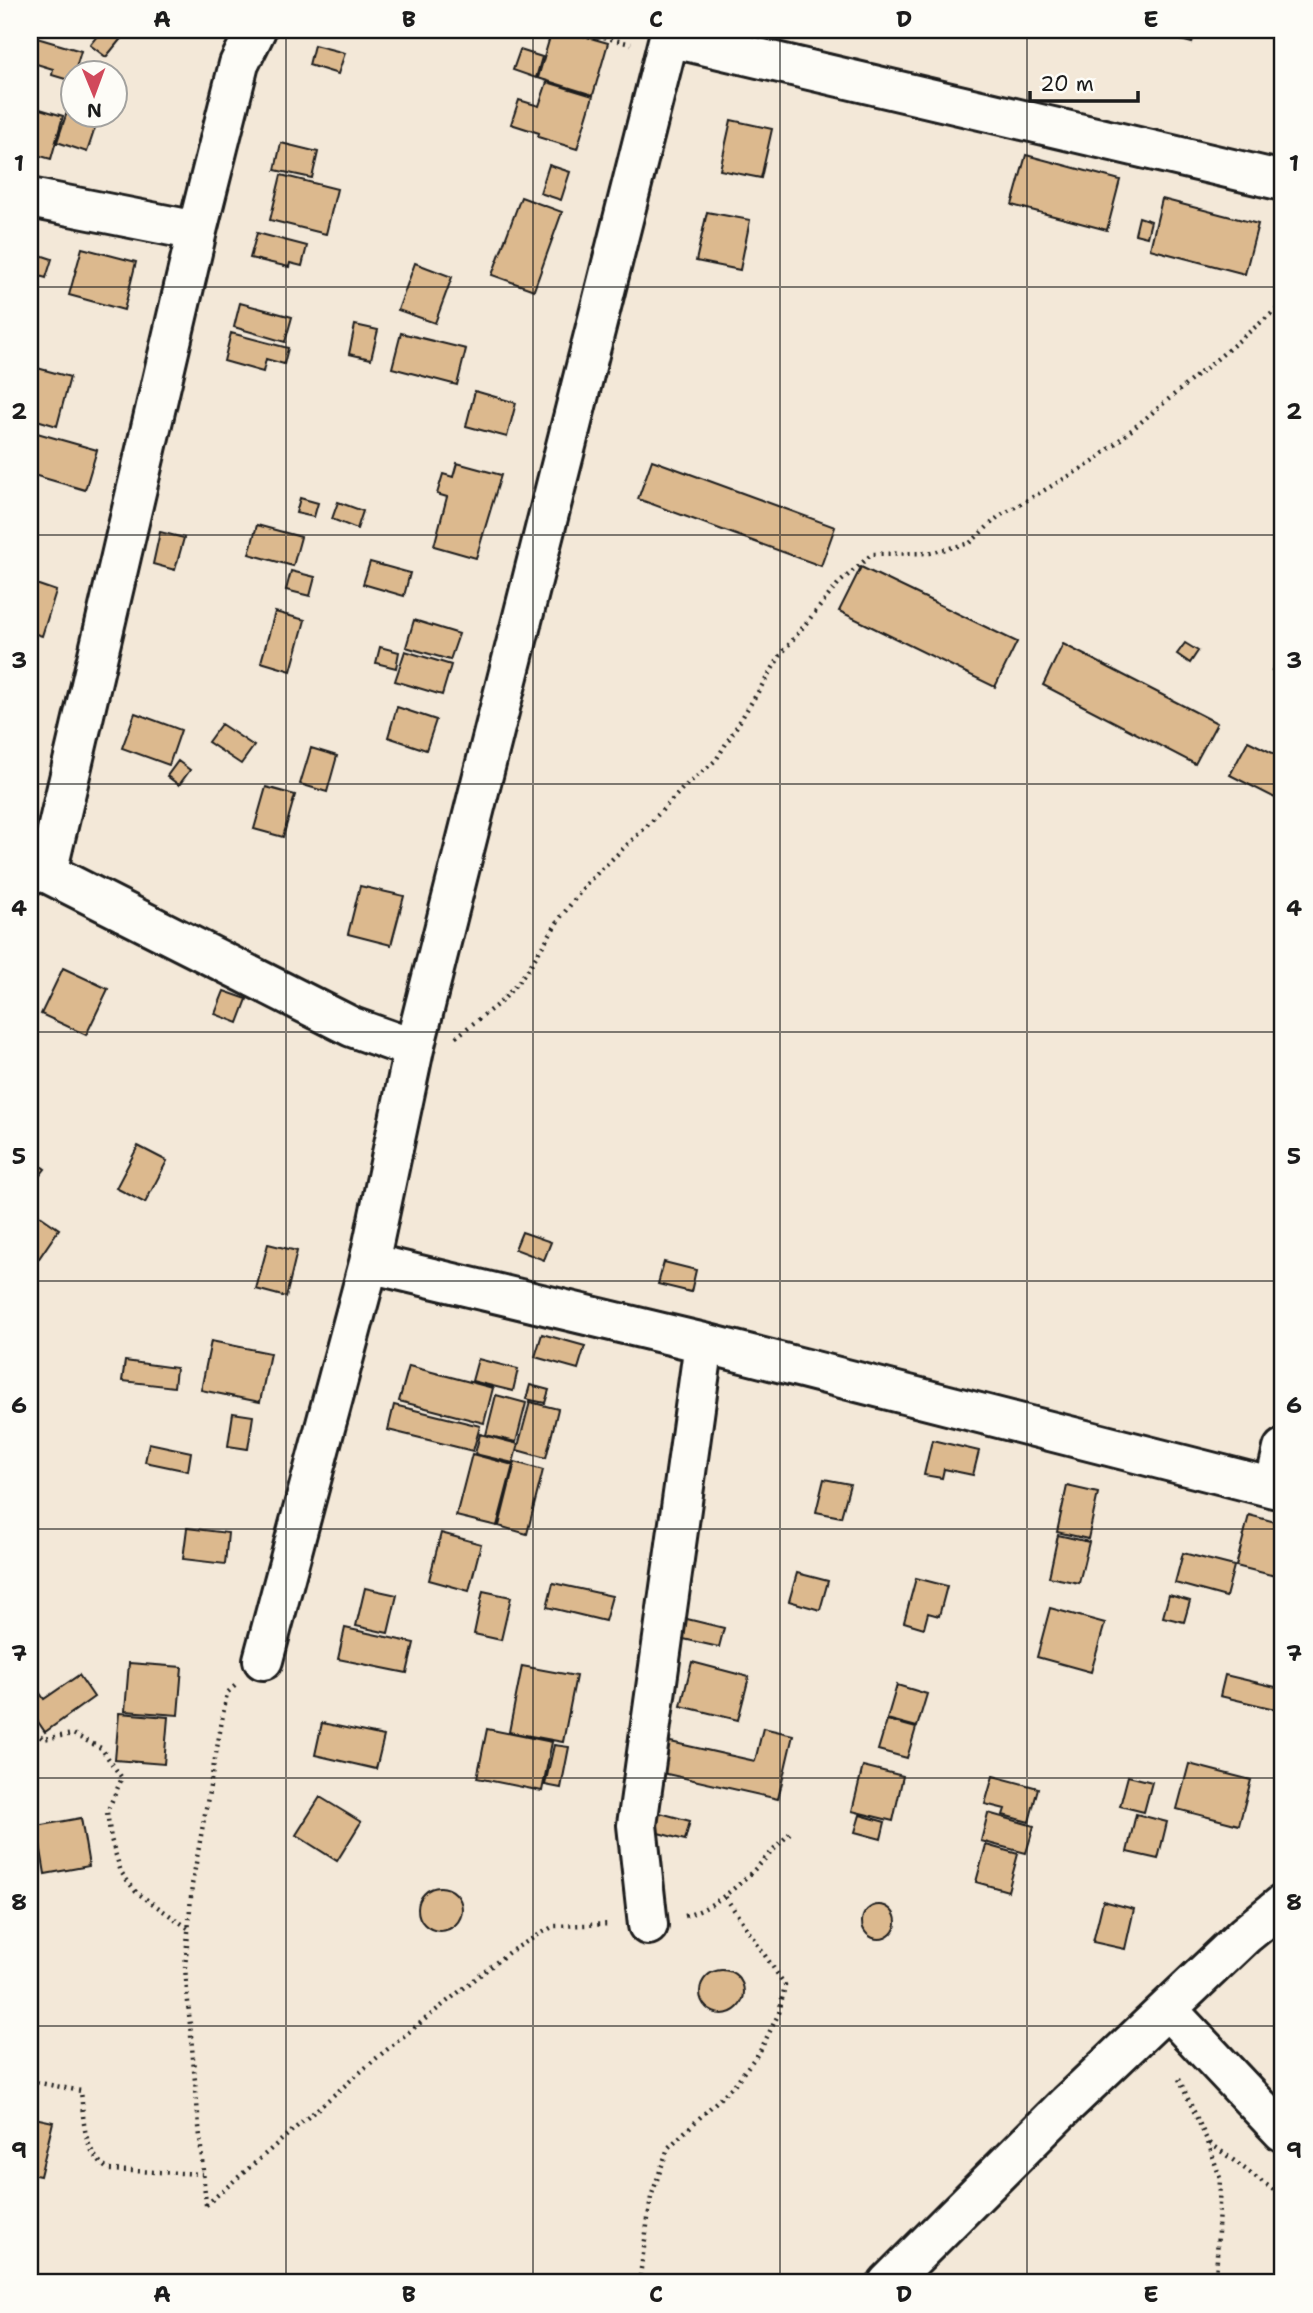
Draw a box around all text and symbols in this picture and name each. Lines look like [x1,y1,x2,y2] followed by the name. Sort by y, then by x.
[153,4,171,34] text: A
[402,4,416,34] text: B
[649,4,663,34] text: C
[896,4,912,34] text: D
[1143,4,1159,34] text: E
[60,60,130,130] north arrow
[1030,60,1138,104] scale bar
[1040,70,1094,98] text: 20 m
[87,98,102,123] text: N
[14,148,24,178] text: 1
[1289,148,1299,178] text: 1
[11,396,27,426] text: 2
[1286,396,1302,426] text: 2
[11,645,27,675] text: 3
[1286,645,1302,675] text: 3
[11,893,27,923] text: 4
[1286,893,1302,923] text: 4
[12,1141,26,1171] text: 5
[1287,1141,1301,1171] text: 5
[11,1390,27,1420] text: 6
[1286,1390,1302,1420] text: 6
[11,1638,27,1668] text: 7
[1286,1638,1302,1668] text: 7
[11,1887,27,1917] text: 8
[1286,1887,1302,1917] text: 8
[11,2135,27,2165] text: 9
[1286,2135,1302,2165] text: 9
[153,2279,171,2309] text: A
[402,2279,416,2309] text: B
[649,2279,663,2309] text: C
[896,2279,912,2309] text: D
[1143,2279,1159,2309] text: E

